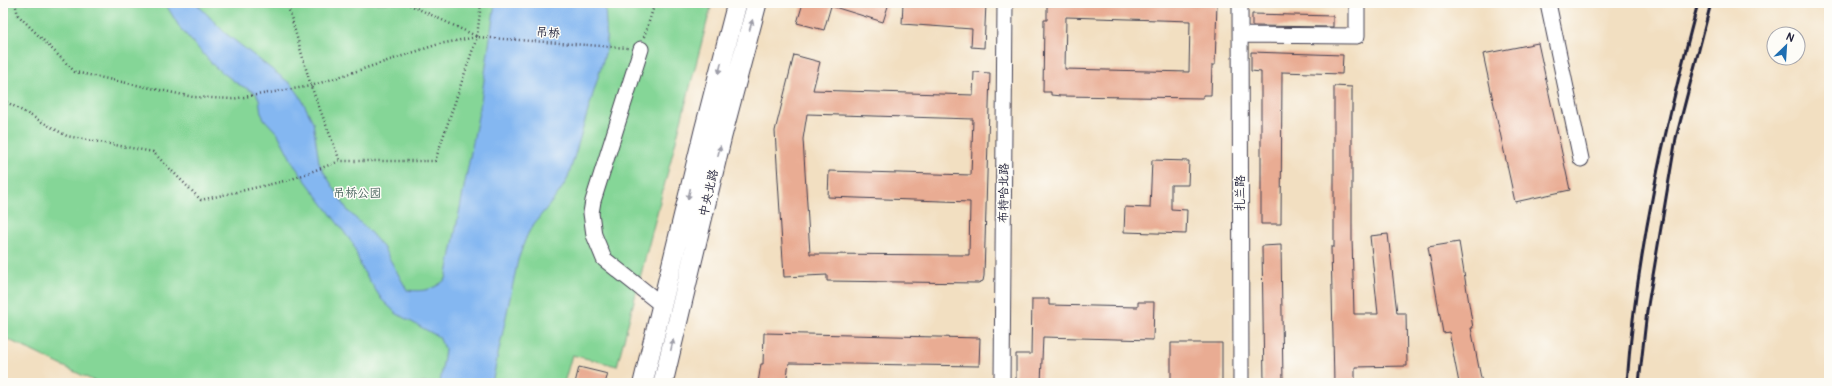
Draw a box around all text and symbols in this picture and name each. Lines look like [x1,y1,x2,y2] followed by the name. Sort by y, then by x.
[748,18,754,30] one-way arrow
[535,25,561,41] street label: 吊桥
[1766,26,1806,66] north arrow
[1784,30,1797,45] text: N
[717,62,723,74] one-way arrow
[716,144,722,157] one-way arrow
[996,163,1012,223] street label: 布特哈北路
[696,168,722,218] street label: 中央北路
[1233,175,1248,211] street label: 扎兰路
[333,186,381,201] park label: 吊桥公园
[685,188,691,200] one-way arrow
[670,339,676,351] one-way arrow

